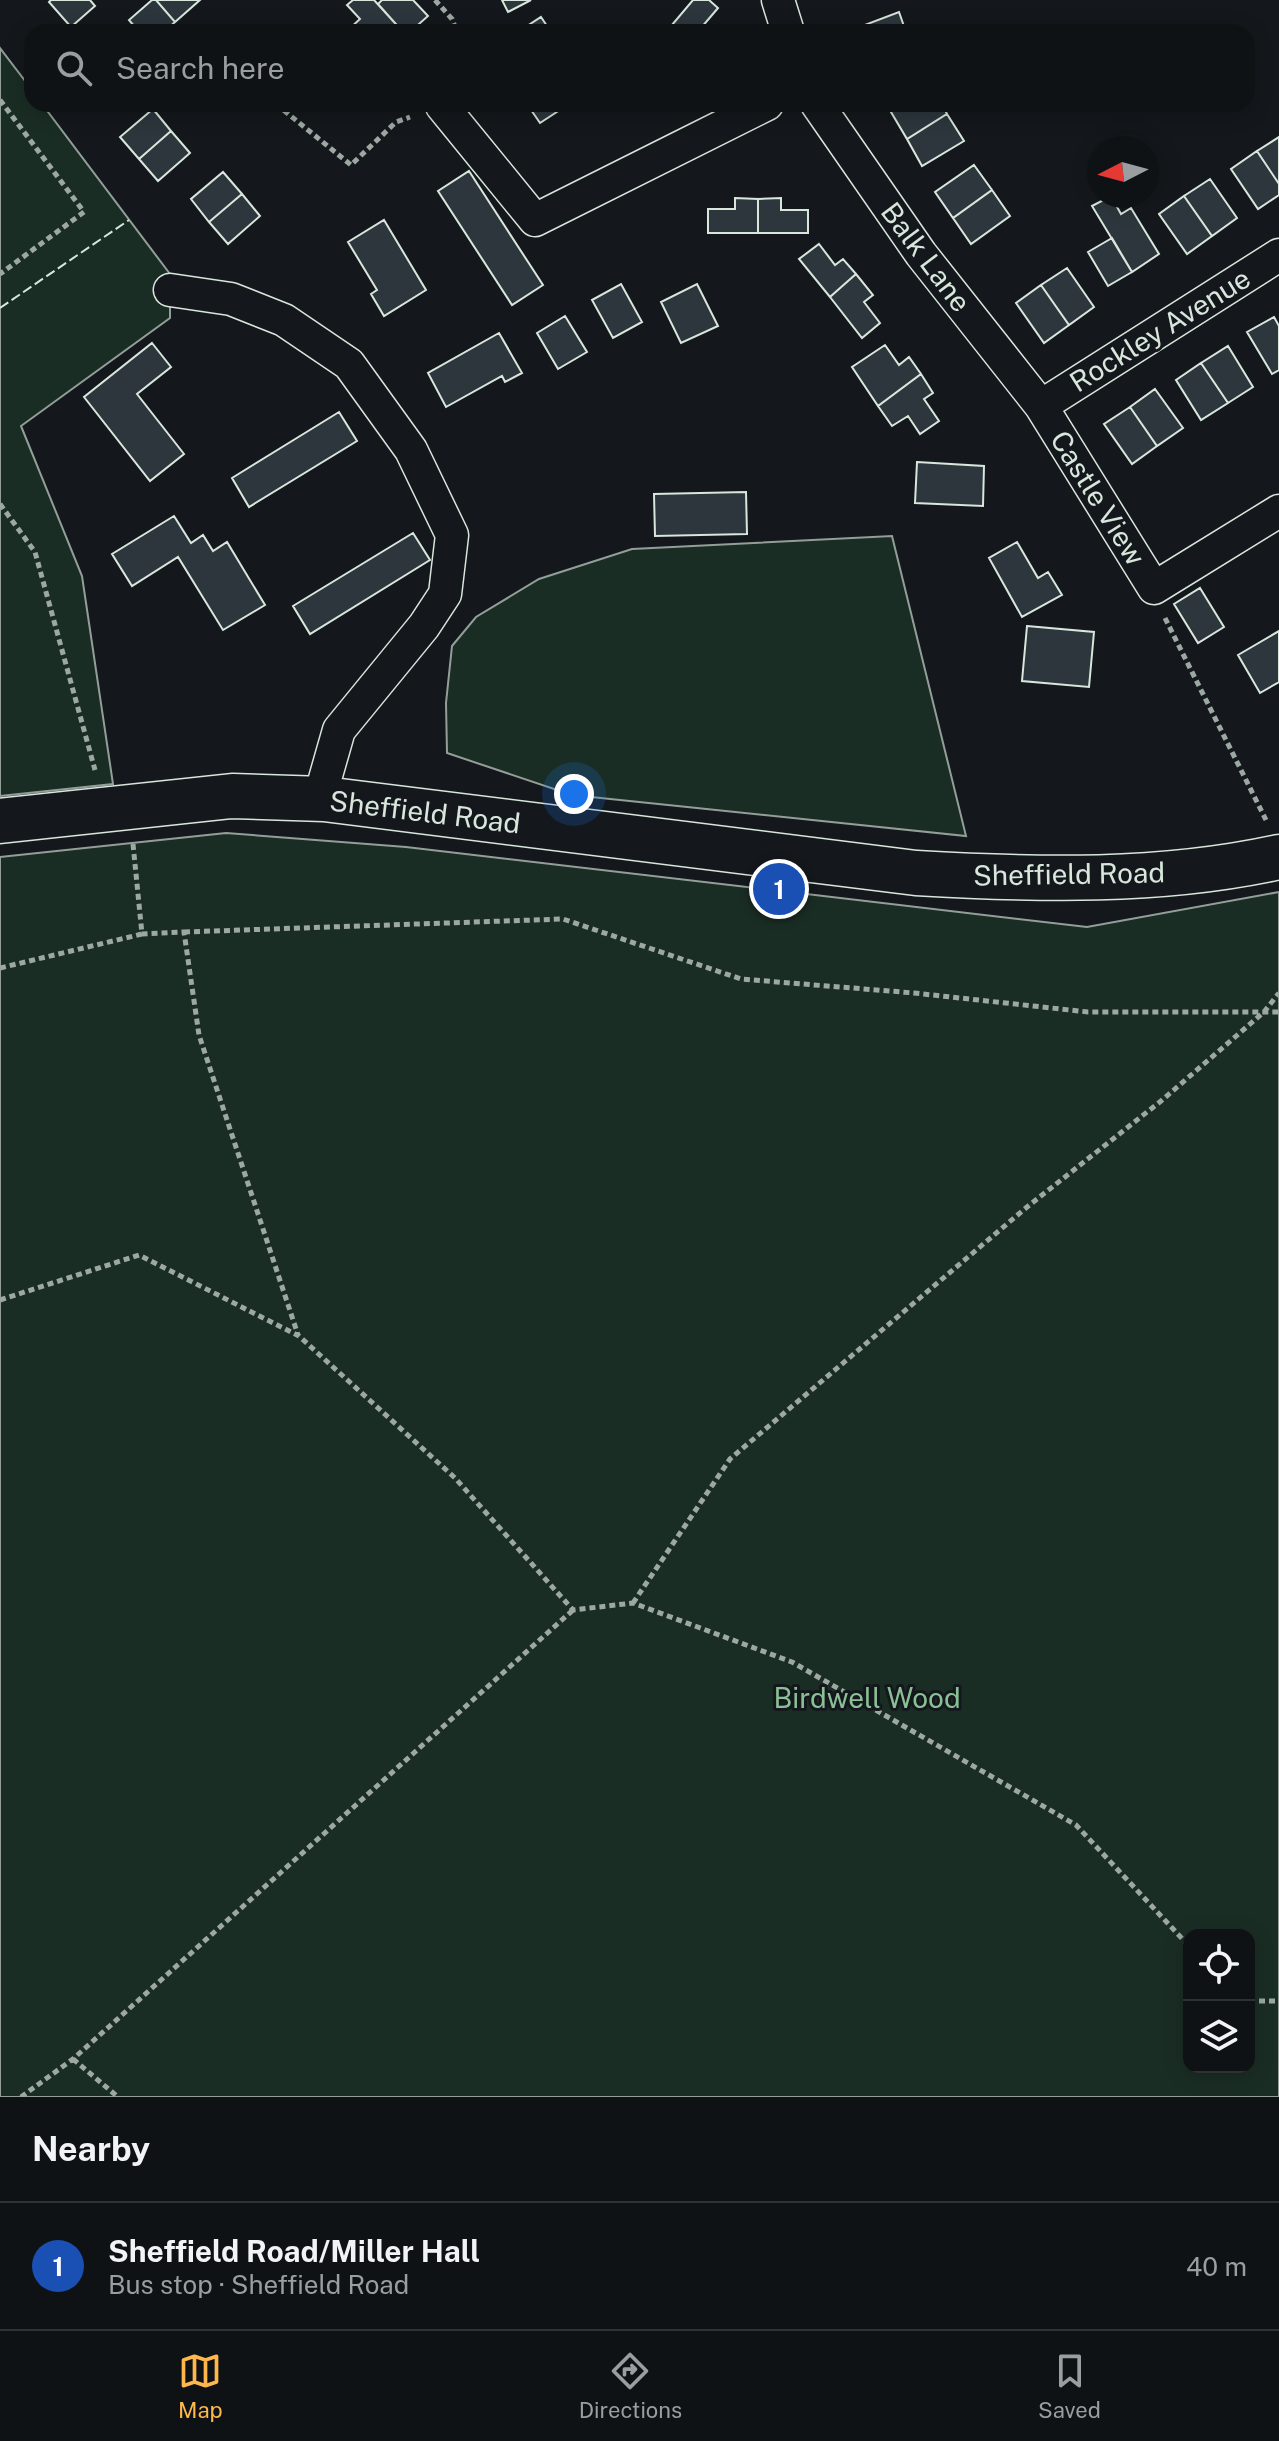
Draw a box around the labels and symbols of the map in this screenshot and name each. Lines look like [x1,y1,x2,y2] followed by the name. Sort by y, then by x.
[1087,136,1159,208] north arrow
[875,196,978,318] street label: Balk Lane
[1063,261,1256,398] street label: Rockley Avenue
[1044,425,1153,571] street label: Castle View
[554,774,594,814] your location
[328,783,522,840] street label: Sheffield Road
[973,855,1165,892] street label: Sheffield Road
[753,859,805,919] pin: 1
[773,1681,961,1714] park label: Birdwell Wood

